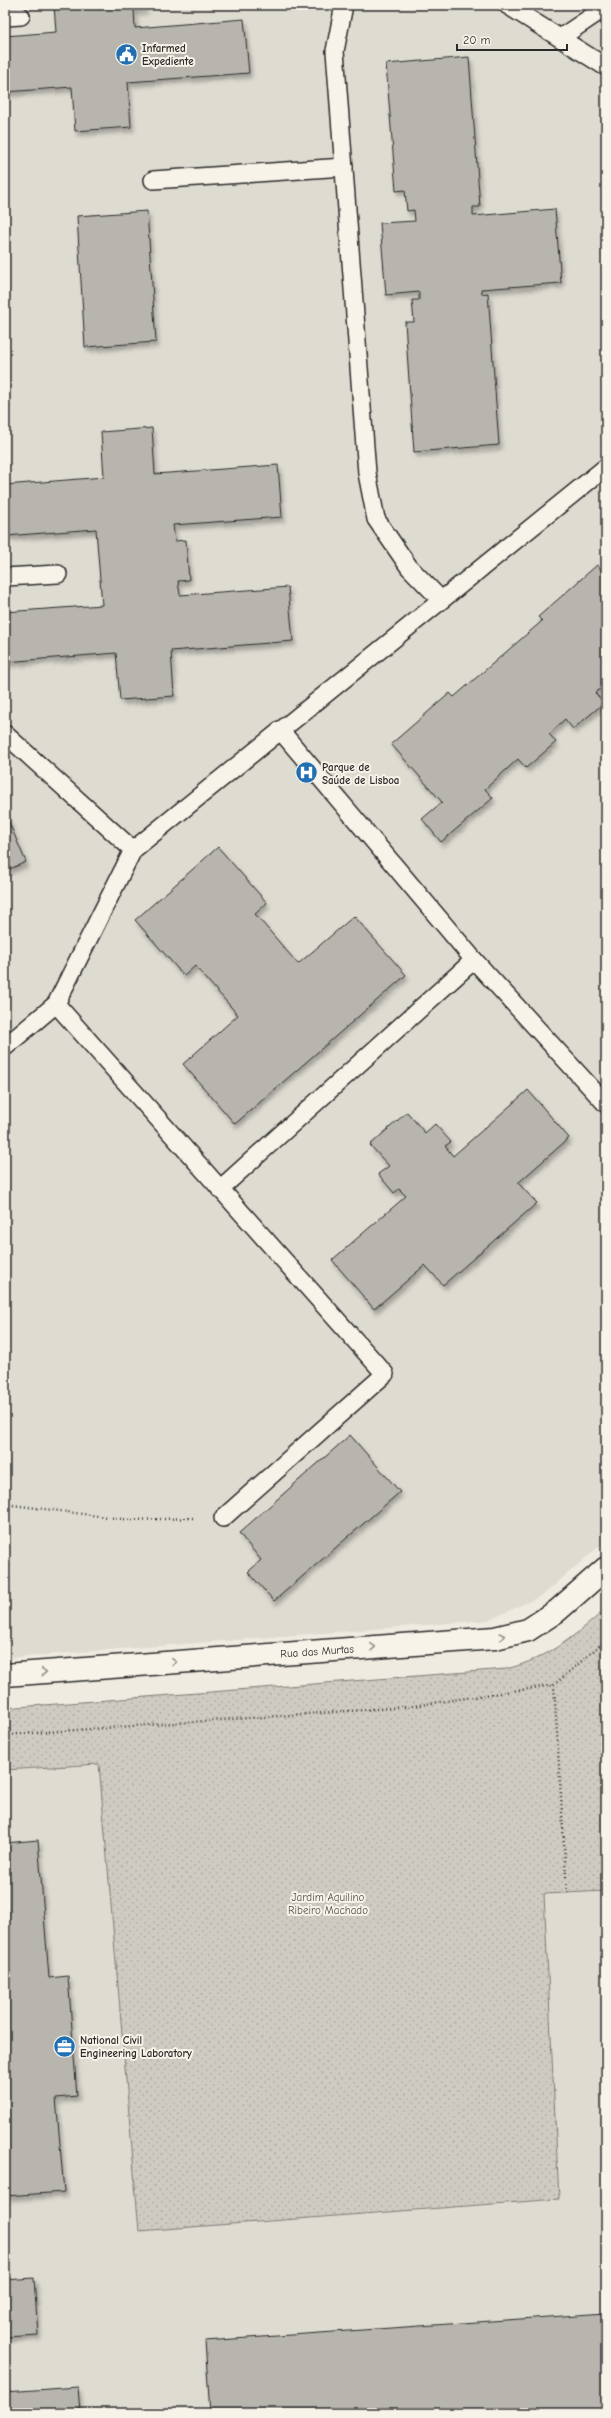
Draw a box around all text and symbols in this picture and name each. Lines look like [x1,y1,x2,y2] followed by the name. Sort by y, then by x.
[457,26,567,52] scale bar
[463,33,491,47] text: 20 m
[113,41,139,67] public building icon: Infarmed Expediente
[142,42,194,68] place label: Infarmed Expediente
[293,760,319,786] hospital icon: Parque de Saúde de Lisboa
[322,761,399,787] place label: Parque de Saúde de Lisboa
[499,1632,506,1640] one-way arrow
[280,1642,355,1661] street label: Rua das Murtas
[370,1642,376,1651] one-way arrow
[170,1657,177,1666] one-way arrow
[41,1667,47,1676] one-way arrow
[288,1891,368,1917] park label: Jardim Aquilino Ribeiro Machado
[51,2033,77,2059] office icon: National Civil Engineering Laboratory
[80,2034,192,2060] place label: National Civil Engineering Laboratory

